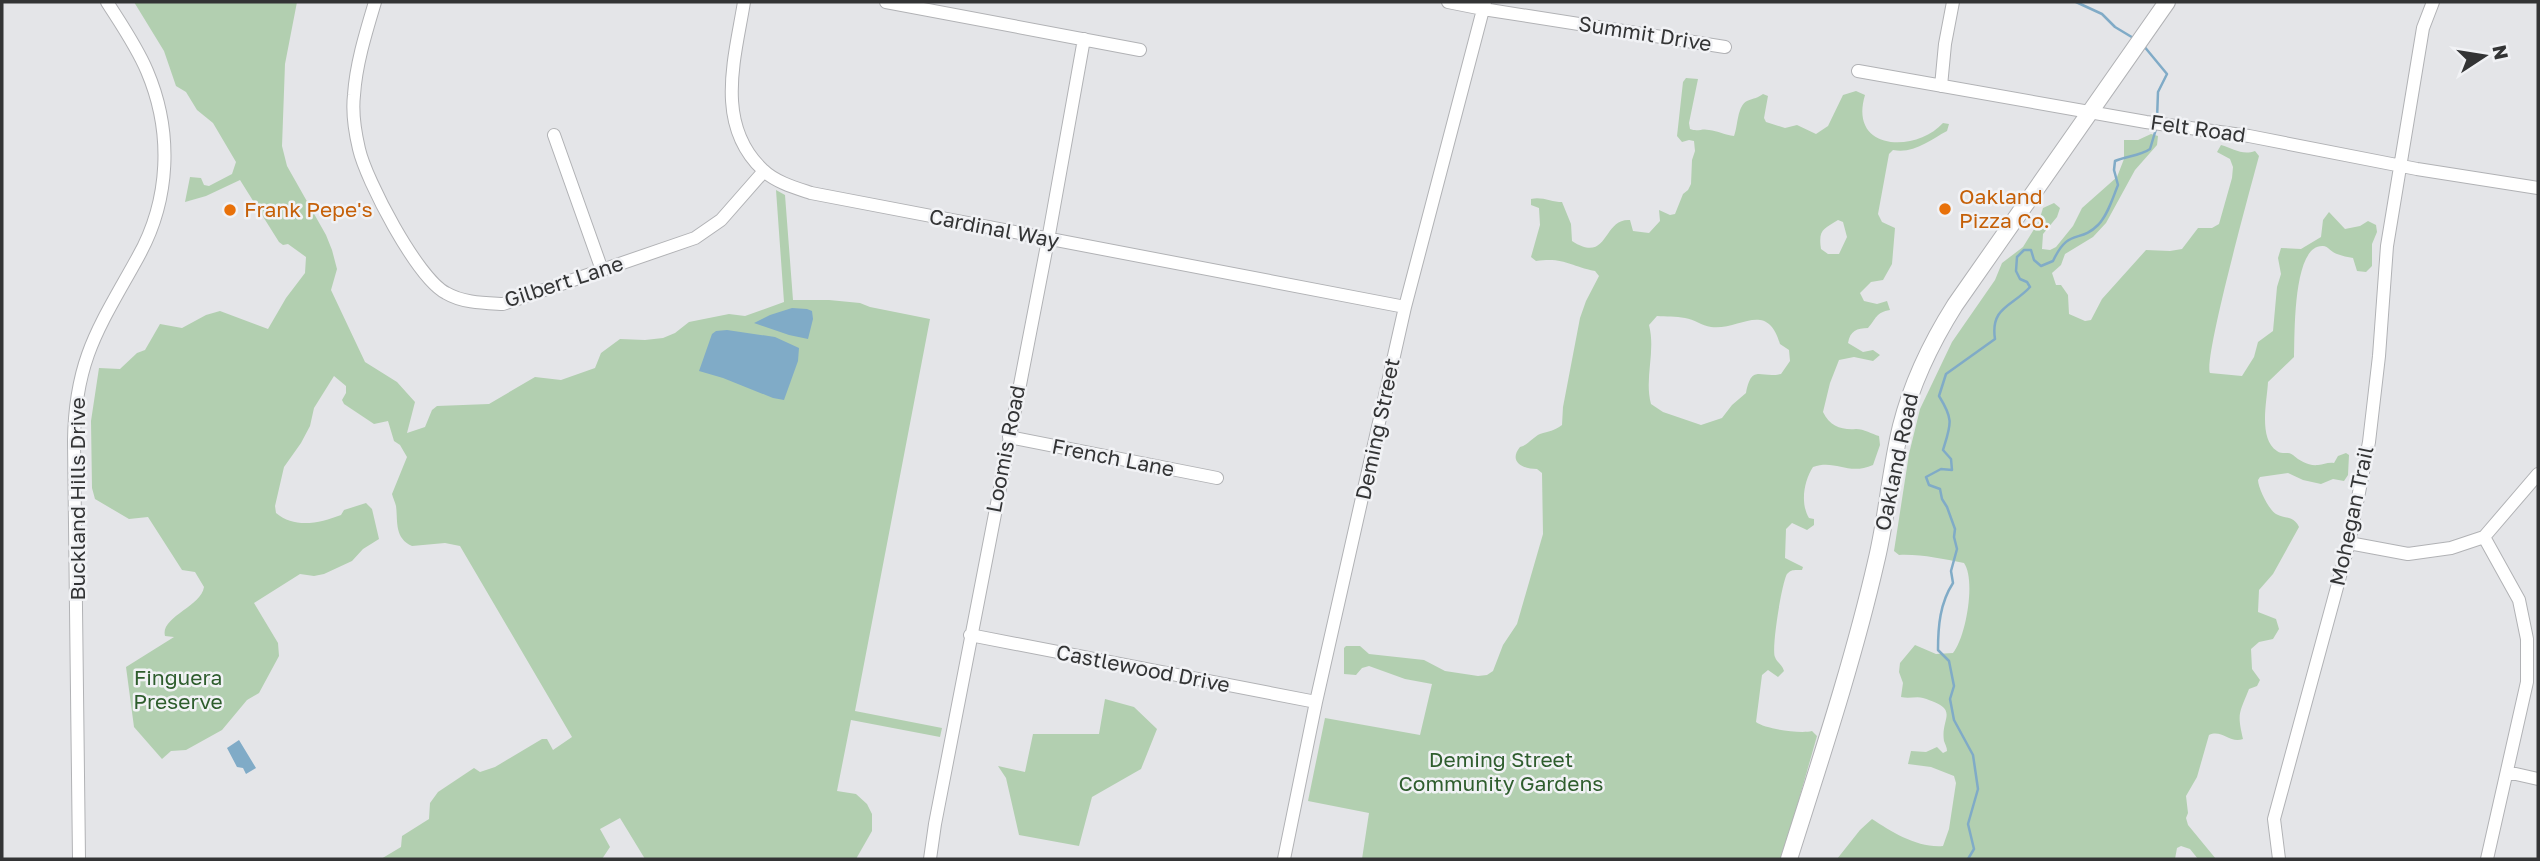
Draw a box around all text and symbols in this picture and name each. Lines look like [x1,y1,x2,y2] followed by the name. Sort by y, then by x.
[1577,10,1714,56] street label: Summit Drive
[2449,21,2519,91] north arrow
[2488,43,2514,62] text: N
[2149,108,2247,148] street label: Felt Road
[1959,183,2050,233] place label: Oakland Pizza Co.
[244,196,373,222] place label: Frank Pepe's
[1937,201,1953,217] marker: Oakland Pizza Co.
[222,202,238,218] marker: Frank Pepe's
[927,203,1062,253] street label: Cardinal Way
[501,250,627,313] street label: Gilbert Lane
[1349,355,1405,502] street label: Deming Street
[980,383,1030,515] street label: Loomis Road
[1869,390,1923,533] street label: Oakland Road
[64,397,90,601] street label: Buckland Hills Drive
[1050,432,1177,482] street label: French Lane
[2324,444,2379,588] street label: Mohegan Trail
[1054,638,1232,698] street label: Castlewood Drive
[133,664,223,714] park label: Finguera Preserve
[1399,746,1603,796] park label: Deming Street Community Gardens

